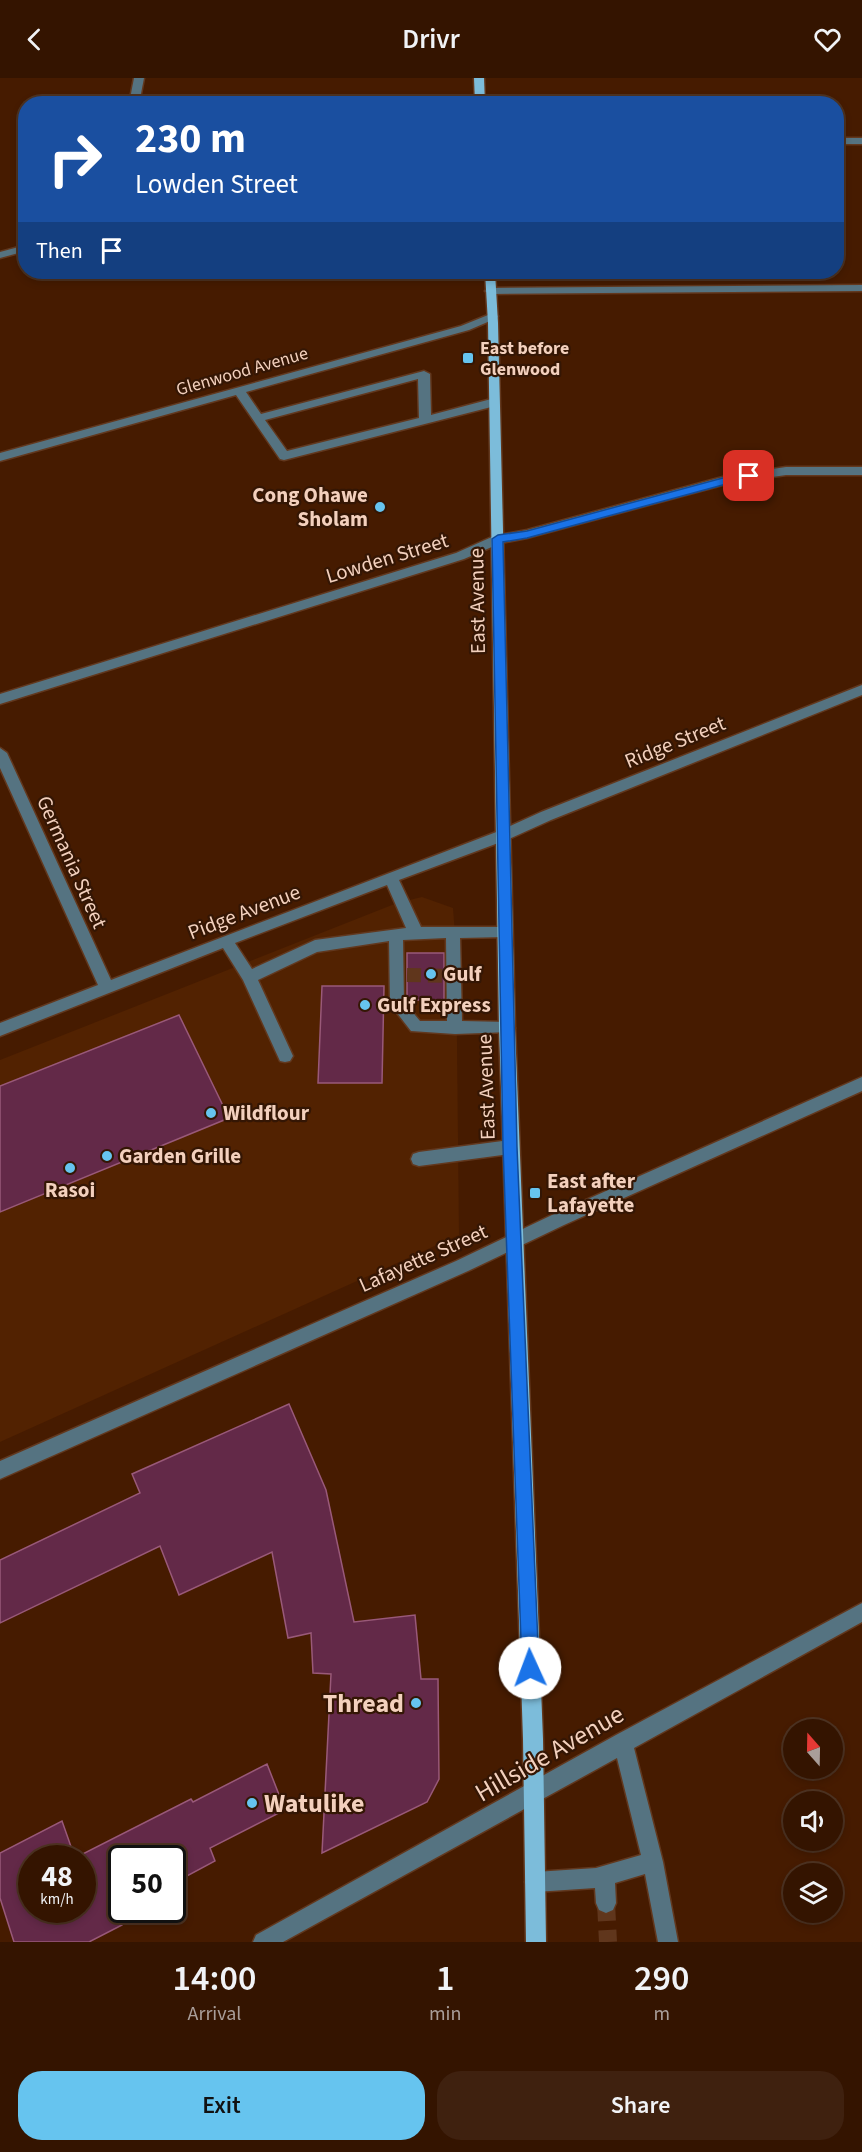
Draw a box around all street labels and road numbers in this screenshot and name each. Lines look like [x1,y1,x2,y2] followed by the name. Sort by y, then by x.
[173,341,311,402] street label: Glenwood Avenue
[322,525,452,591] street label: Lowden Street
[461,548,493,654] street label: East Avenue
[620,708,730,776] street label: Ridge Street
[29,791,115,933] street label: Germania Street
[183,877,305,947] street label: Pidge Avenue
[469,1033,503,1141] street label: East Avenue
[354,1216,492,1300] street label: Lafayette Street
[468,1696,631,1811] street label: Hillside Avenue

